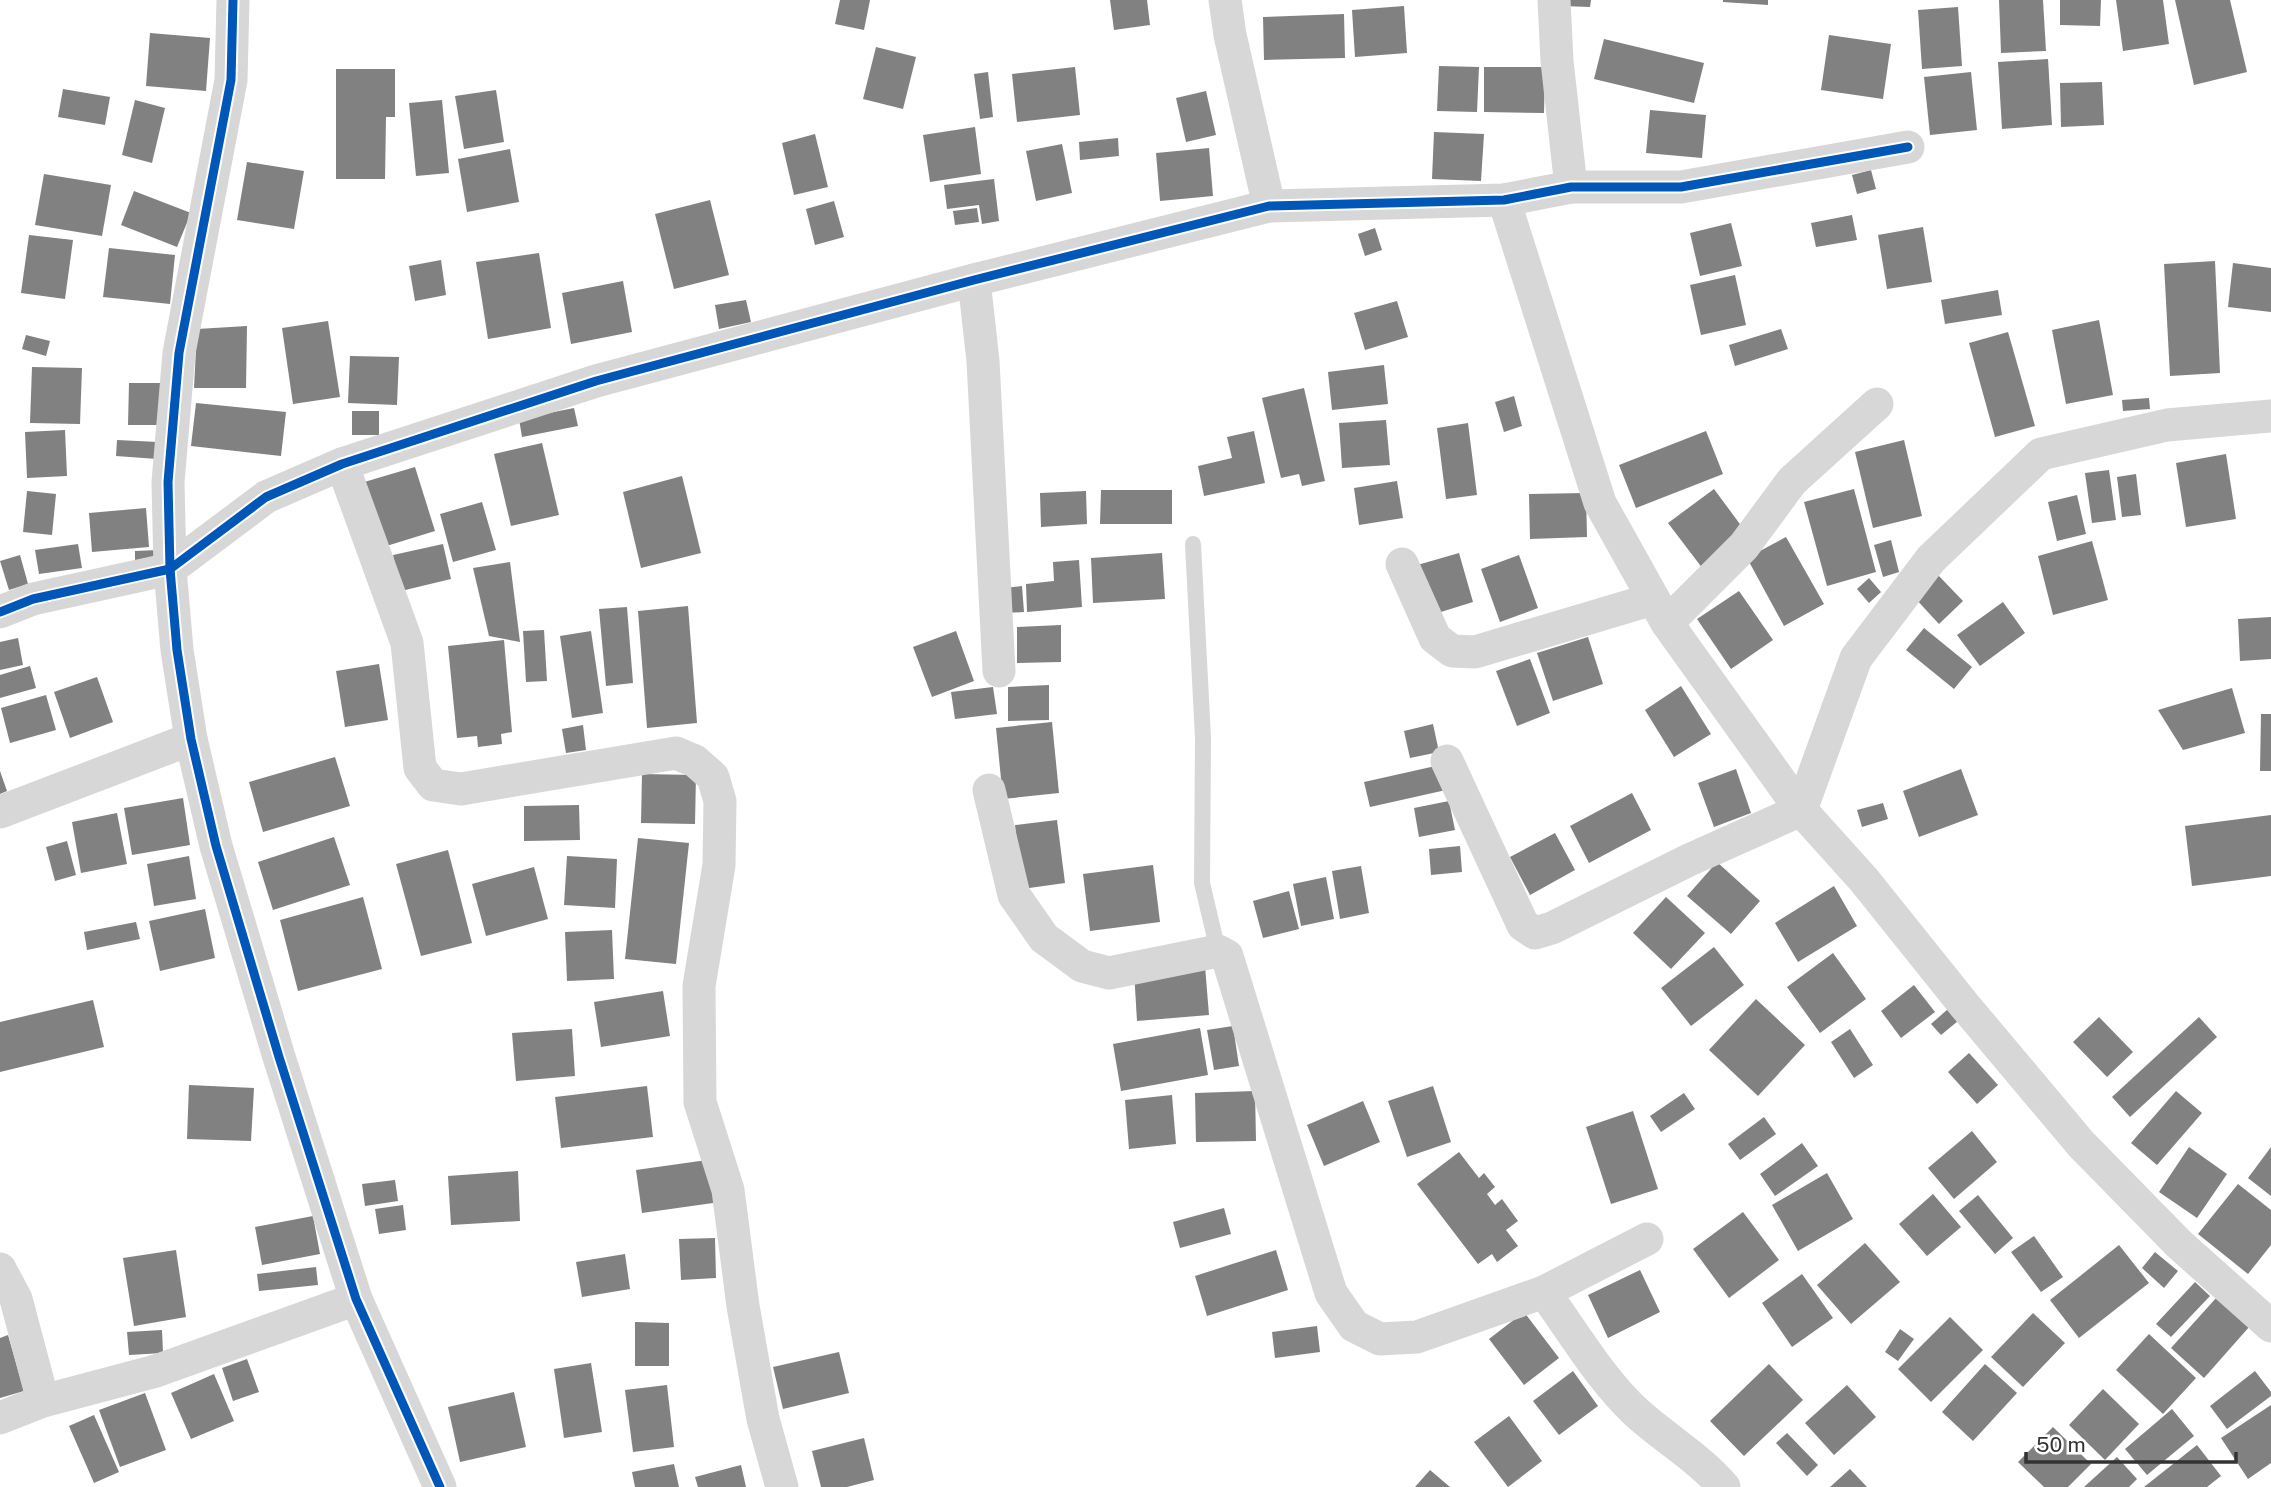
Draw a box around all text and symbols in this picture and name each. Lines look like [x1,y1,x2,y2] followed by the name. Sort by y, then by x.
[2026,1420,2236,1464] scale bar
[2036,1432,2086,1457] text: 50 m

